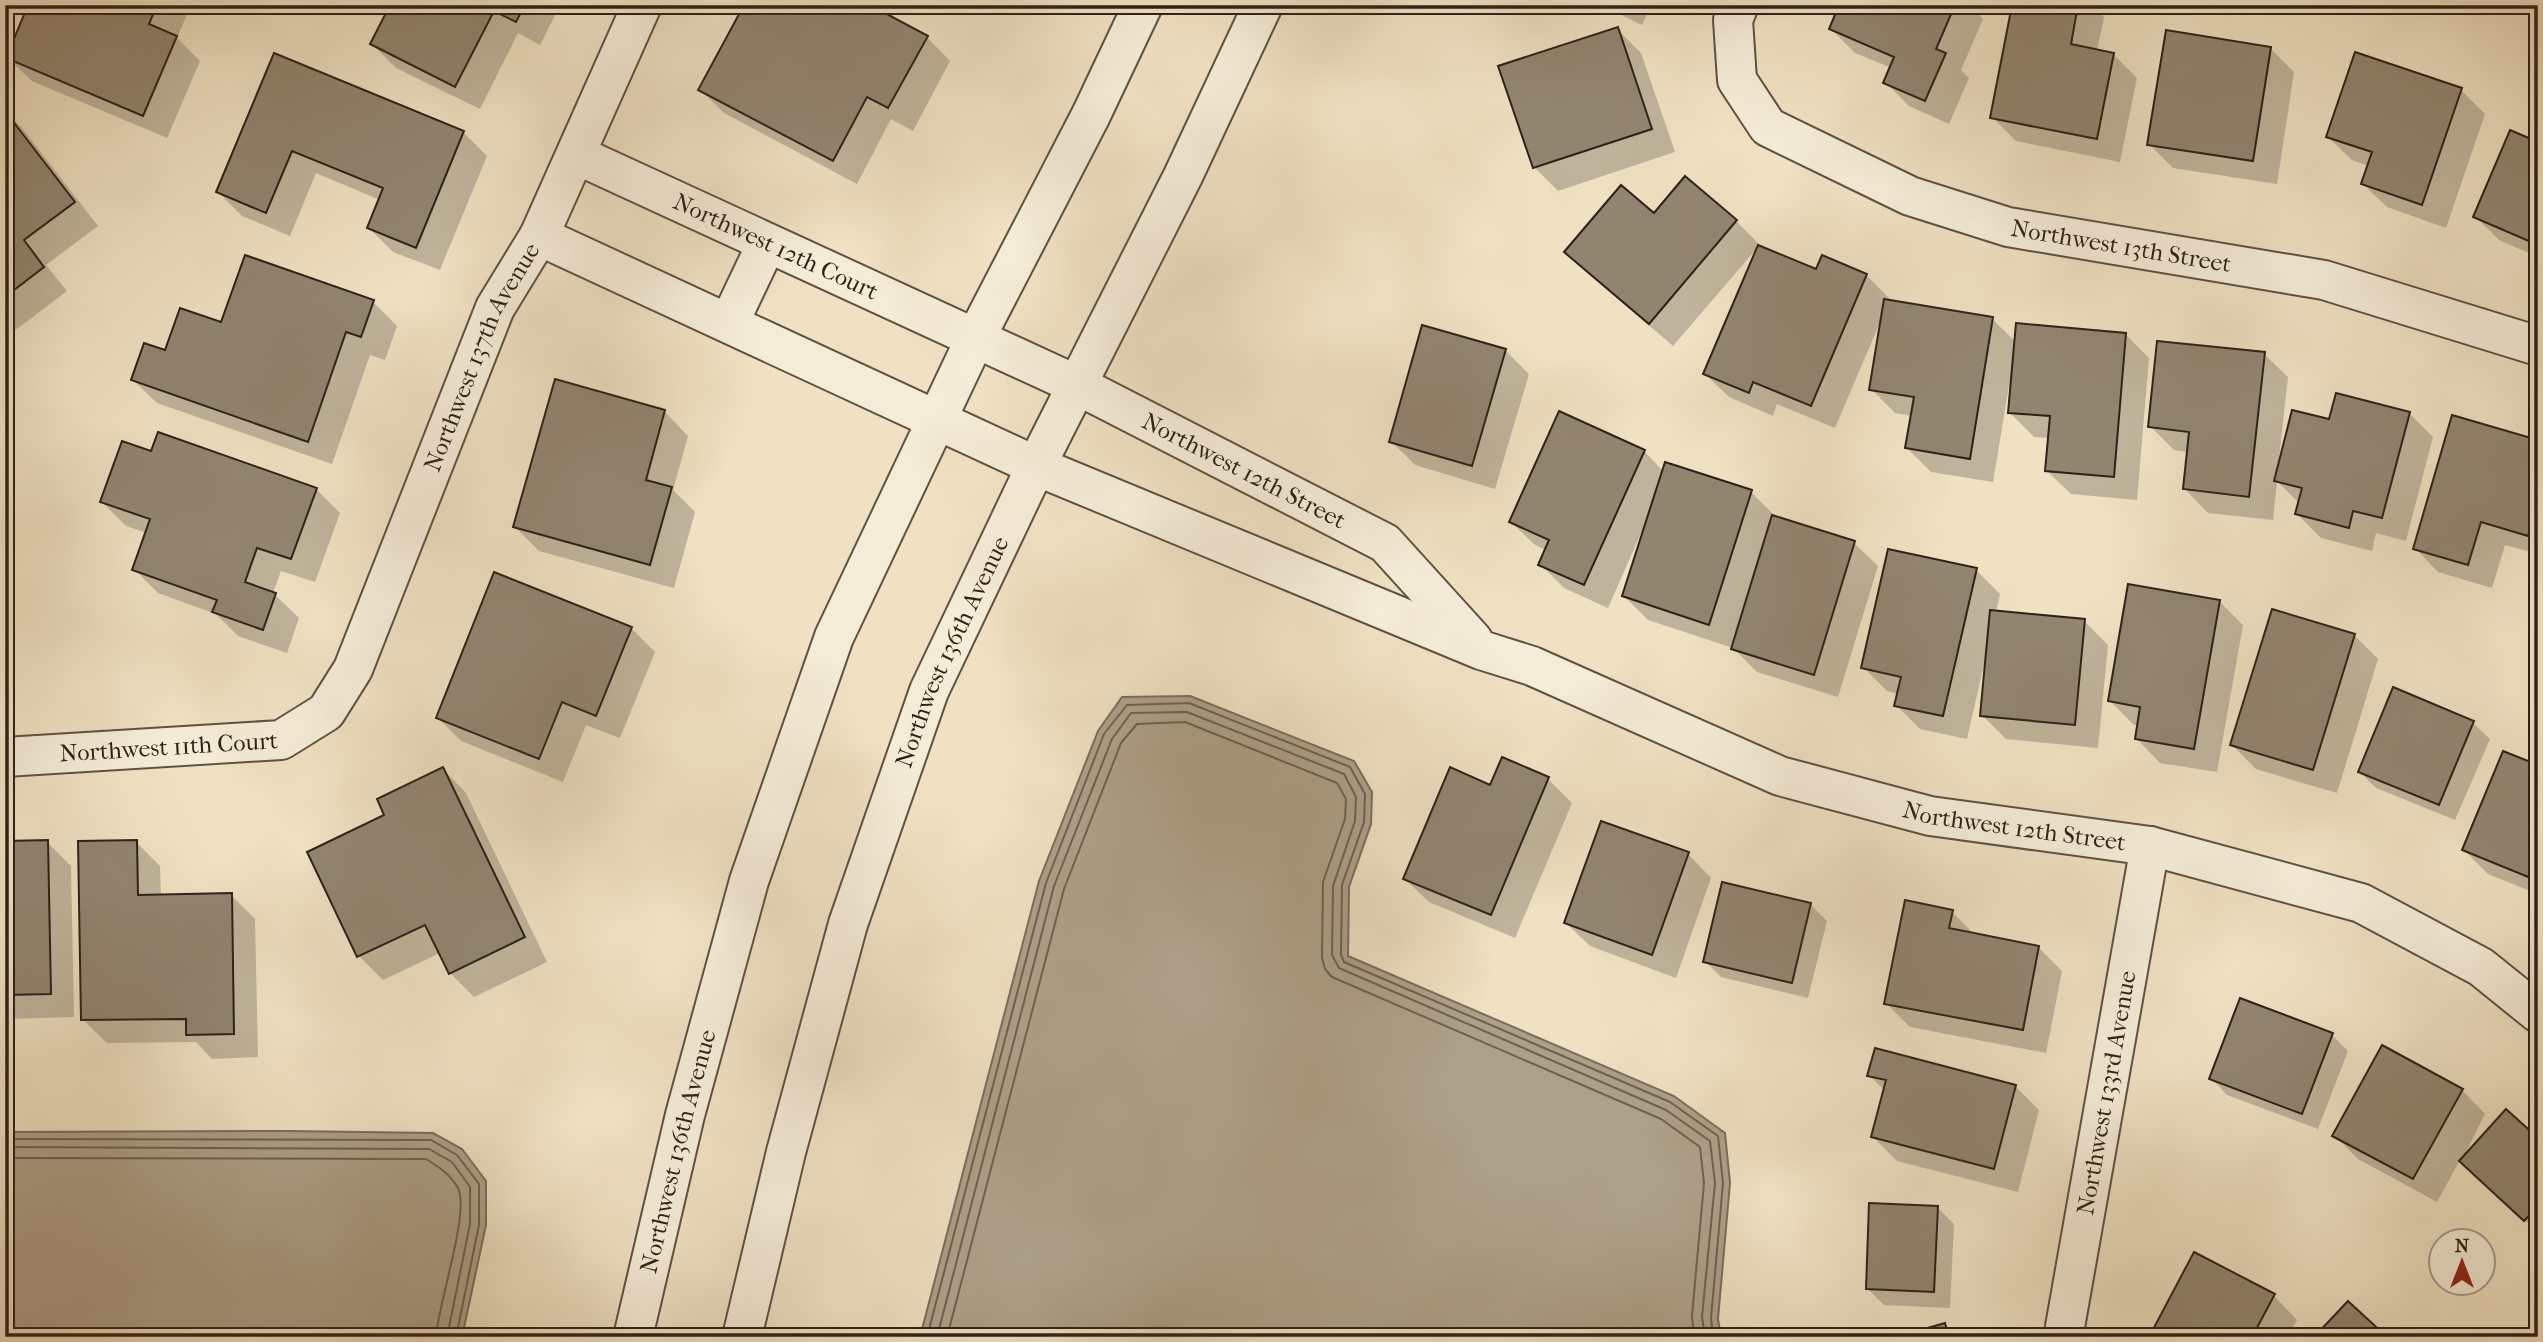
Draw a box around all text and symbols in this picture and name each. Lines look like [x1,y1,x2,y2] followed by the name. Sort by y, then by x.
[669,187,883,306] street label: Northwest 12th Court
[2009,214,2234,278] street label: Northwest 13th Street
[418,238,546,475] street label: Northwest 137th Avenue
[1137,407,1351,535] street label: Northwest 12th Street
[890,532,1015,771] street label: Northwest 136th Avenue
[59,726,279,768] street label: Northwest 11th Court
[1900,795,2128,857] street label: Northwest 12th Street
[2071,968,2142,1217] street label: Northwest 133rd Avenue
[634,1026,722,1276] street label: Northwest 136th Avenue
[2428,1226,2498,1296] north arrow
[2455,1235,2470,1257] text: N

